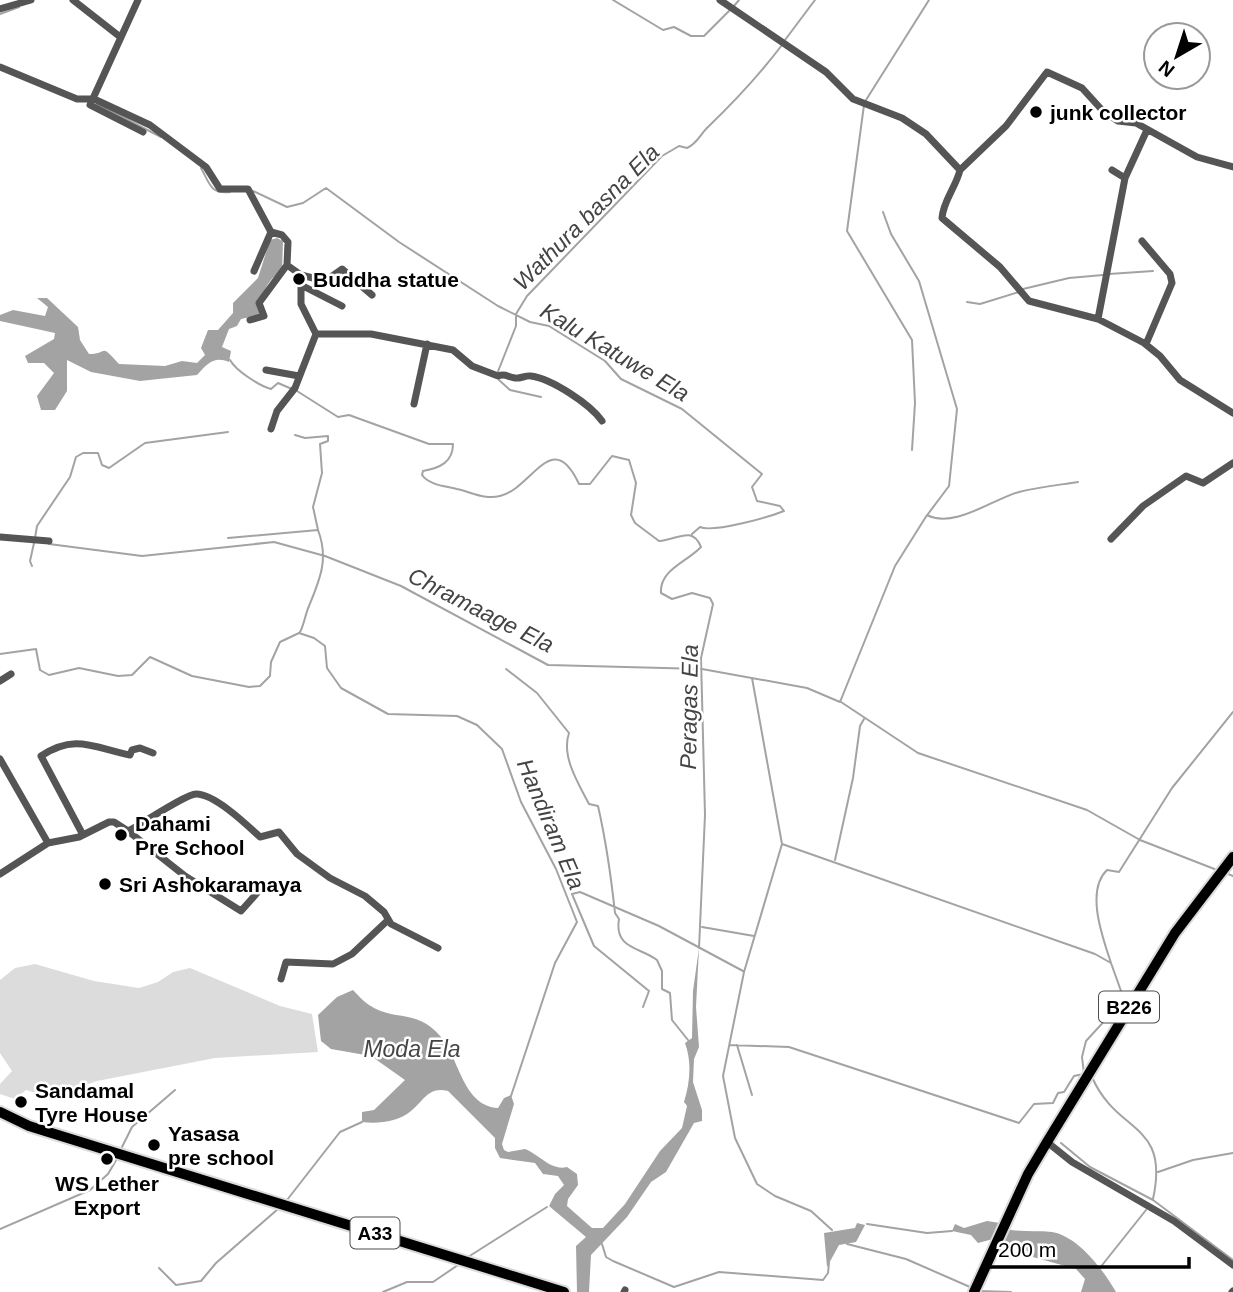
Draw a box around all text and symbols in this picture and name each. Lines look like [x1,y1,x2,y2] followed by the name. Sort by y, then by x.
[1142,21,1212,91] north arrow
[1155,56,1179,81] text: N
[1049,101,1187,124] place label: junk collector
[1028,104,1044,120] marker: junk collector
[508,139,664,295] water label: Wathura basna Ela
[313,268,459,291] place label: Buddha statue
[291,271,307,287] marker: Buddha statue
[536,297,694,407] water label: Kalu Katuwe Ela
[404,562,558,658] water label: Chramaage Ela
[675,644,703,770] water label: Peragas Ela
[512,755,590,893] water label: Handiram Ela
[135,812,245,859] place label: Dahami Pre School
[113,827,129,843] marker: Dahami Pre School
[119,873,302,896] place label: Sri Ashokaramaya
[97,876,113,892] marker: Sri Ashokaramaya
[1099,992,1159,1023] road number: B226
[363,1036,461,1062] water label: Moda Ela
[35,1079,148,1126] place label: Sandamal Tyre House
[13,1094,29,1110] marker: Sandamal Tyre House
[168,1122,274,1169] place label: Yasasa pre school
[146,1137,162,1153] marker: Yasasa pre school
[99,1151,115,1167] marker: WS Lether Export
[55,1172,159,1219] place label: WS Lether Export
[350,1218,400,1248] road number: A33
[988,1226,1189,1270] scale bar
[998,1238,1056,1261] text: 200 m

